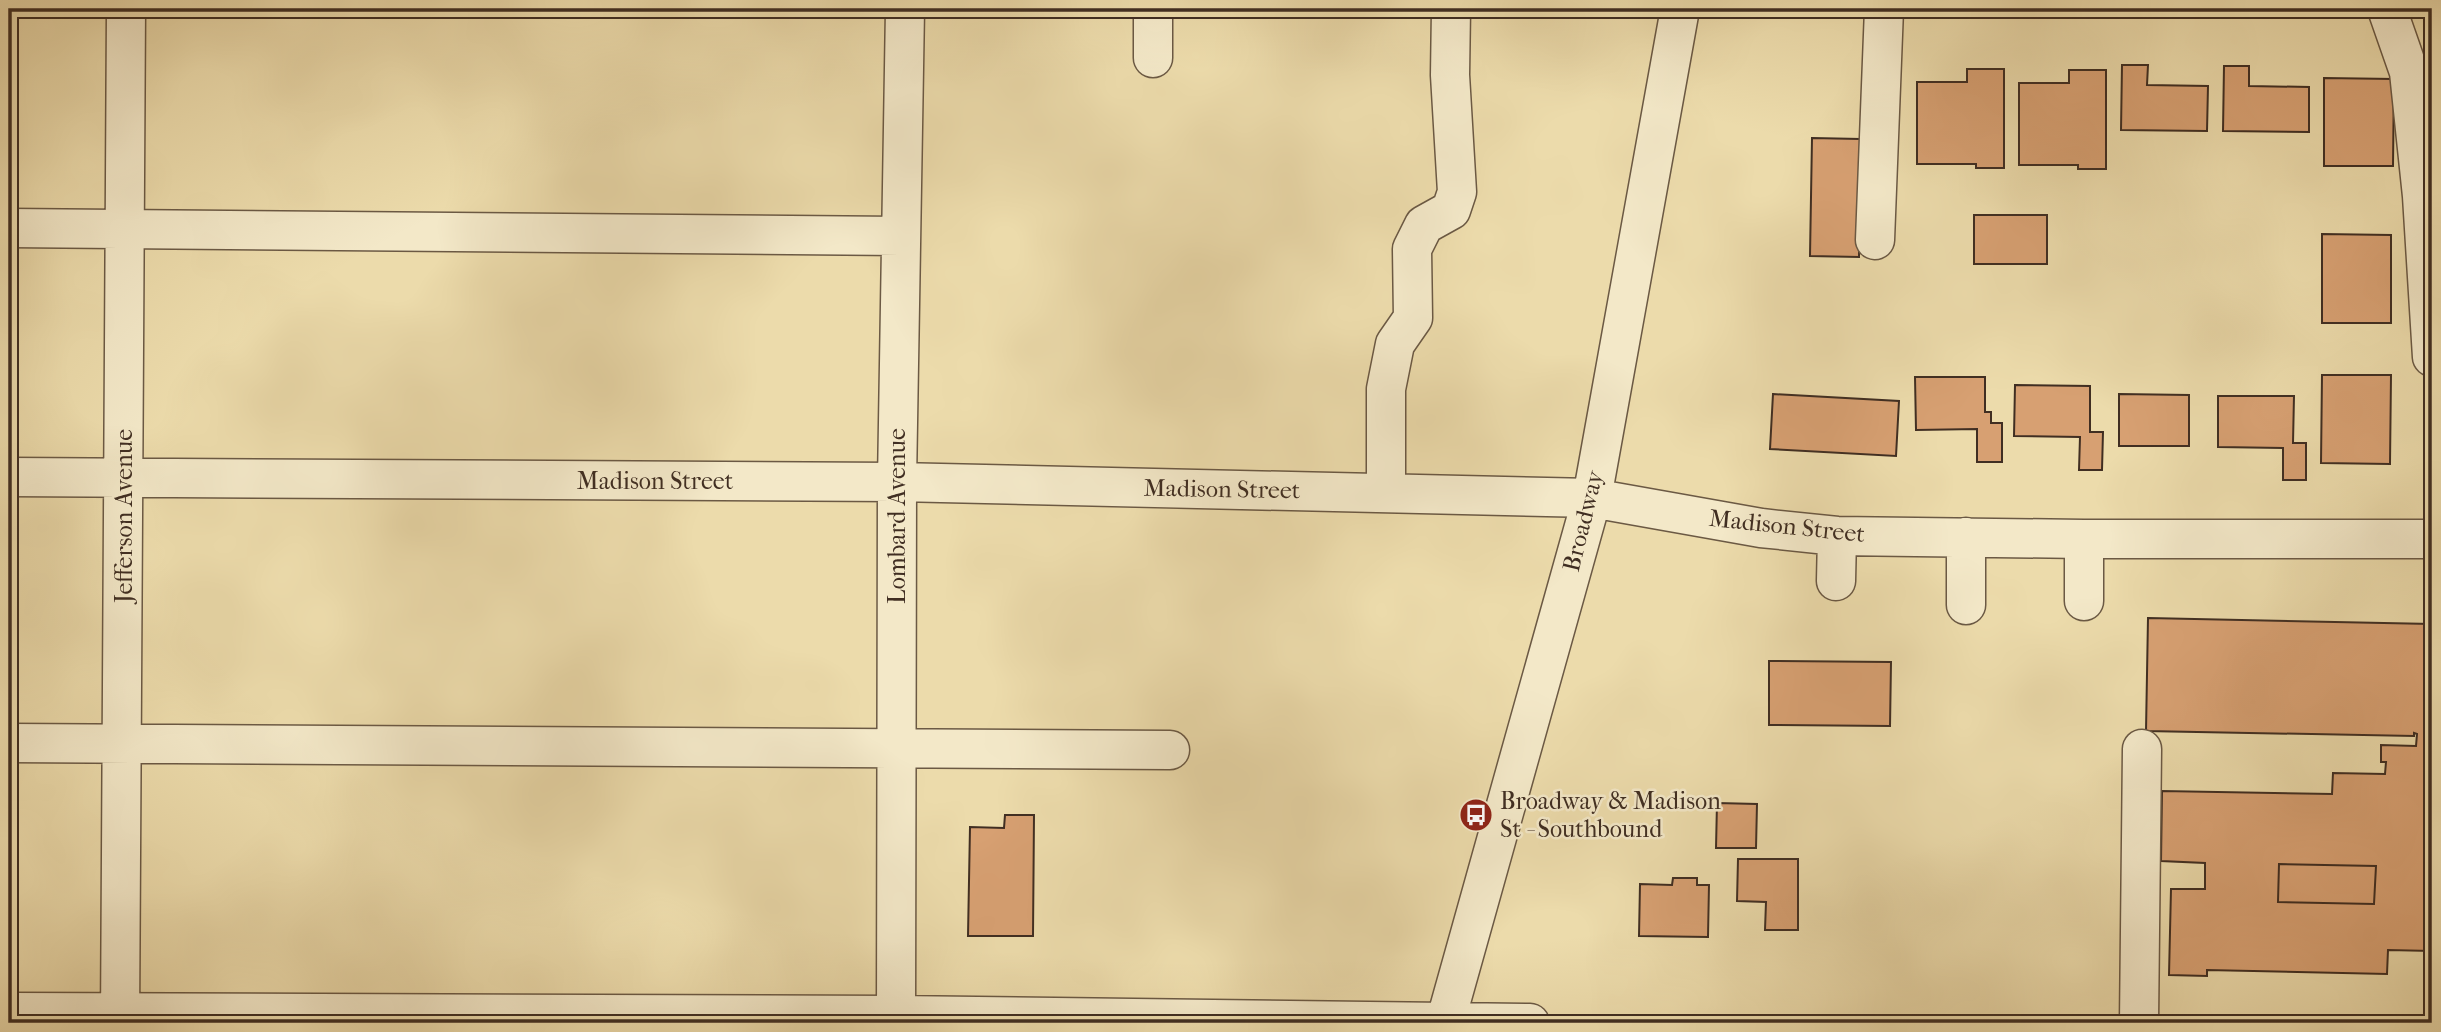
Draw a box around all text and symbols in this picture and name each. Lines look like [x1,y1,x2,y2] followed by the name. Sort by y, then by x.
[883,428,911,604] street label: Lombard Avenue
[110,429,138,605] street label: Jefferson Avenue
[1557,466,1609,574] street label: Broadway
[577,467,734,495] street label: Madison Street
[1144,474,1301,504] street label: Madison Street
[1708,504,1867,548] street label: Madison Street
[1500,787,1721,843] place label: Broadway & Madison St - Southbound
[1457,796,1495,834] bus stop icon: Broadway & Madison St - Southbound

